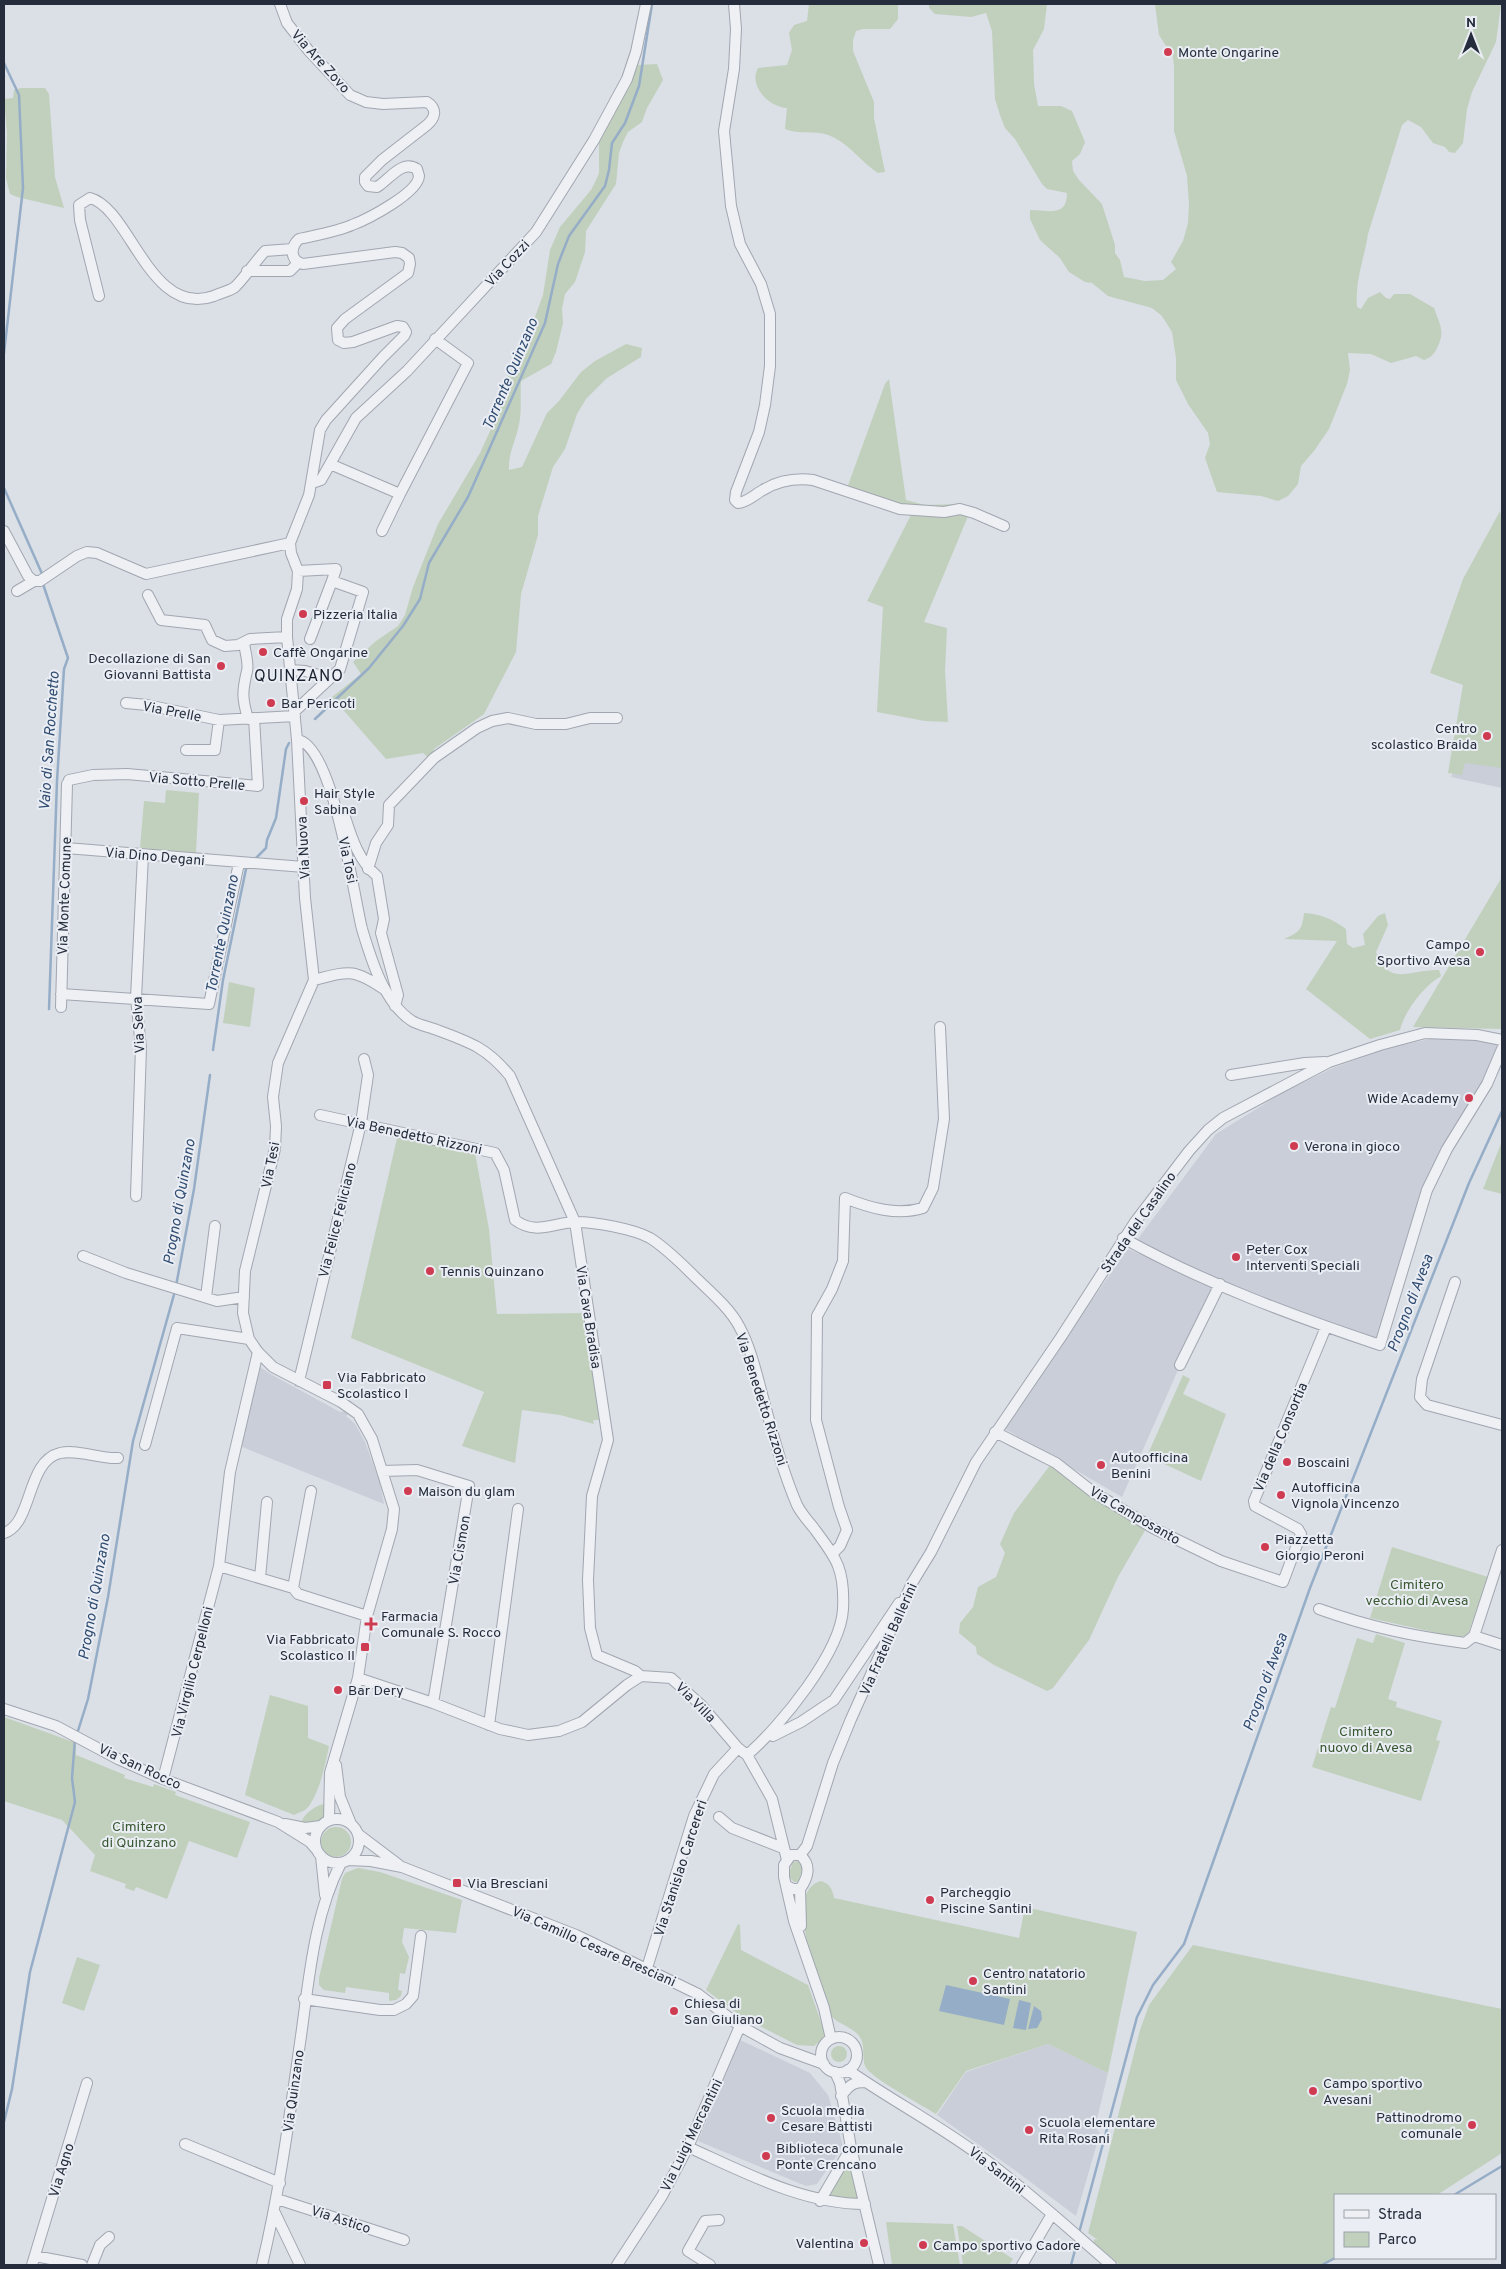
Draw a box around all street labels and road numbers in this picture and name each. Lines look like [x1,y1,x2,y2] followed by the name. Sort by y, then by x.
[287,27,353,97] street label: Via Are Zovo
[482,237,534,291] street label: Via Cozzi
[141,698,203,727] street label: Via Prelle
[148,770,246,795] street label: Via Sotto Prelle
[294,816,315,880] street label: Via Nuova
[333,835,360,885] street label: Via Tosi
[55,837,76,955] street label: Via Monte Comune
[104,845,205,870] street label: Via Dino Degani
[130,996,149,1054] street label: Via Selva
[344,1114,483,1159] street label: Via Benedetto Rizzoni
[259,1140,284,1190] street label: Via Tesi
[316,1161,361,1280] street label: Via Felice Feliciano
[1098,1169,1181,1277] street label: Strada del Casalino
[571,1264,604,1370] street label: Via Cava Bradisa
[731,1331,790,1468] street label: Via Benedetto Rizzoni
[1251,1380,1312,1495] street label: Via della Consortia
[1086,1483,1183,1549] street label: Via Camposanto
[446,1514,475,1586] street label: Via Cismon
[857,1581,922,1699] street label: Via Fratelli Ballerini
[169,1605,218,1740] street label: Via Virgilio Cerpelloni
[671,1679,719,1727] street label: Via Villa
[95,1741,184,1794] street label: Via San Rocco
[651,1798,712,1939] street label: Via Stanislao Carcereri
[509,1903,678,1991] street label: Via Camillo Cesare Bresciani
[280,2049,309,2134] street label: Via Quinzano
[658,2076,727,2195] street label: Via Luigi Mercantini
[46,2141,79,2200] street label: Via Agno
[964,2144,1028,2198] street label: Via Santini
[308,2203,373,2238] street label: Via Astico

